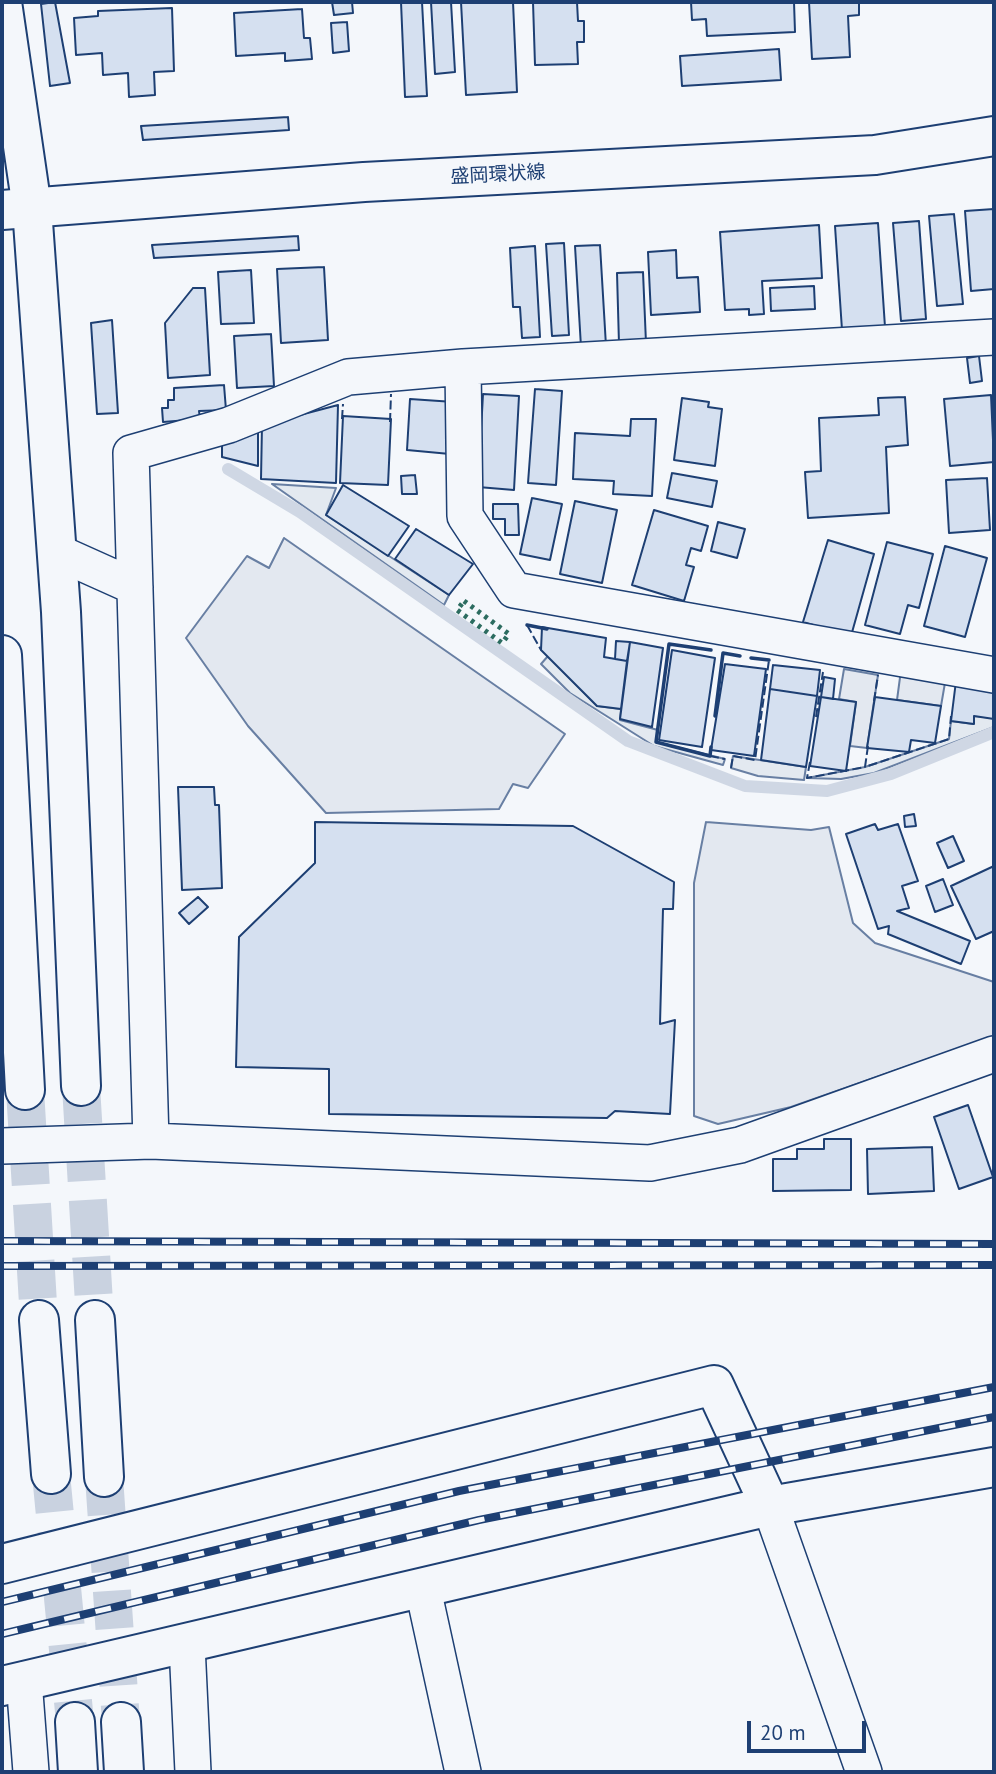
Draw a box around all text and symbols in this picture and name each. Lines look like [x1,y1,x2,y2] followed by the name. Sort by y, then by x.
[450,161,546,189] street label: 盛岡環状線
[751,1708,870,1752] scale bar
[760,1719,806,1746] text: 20 m

